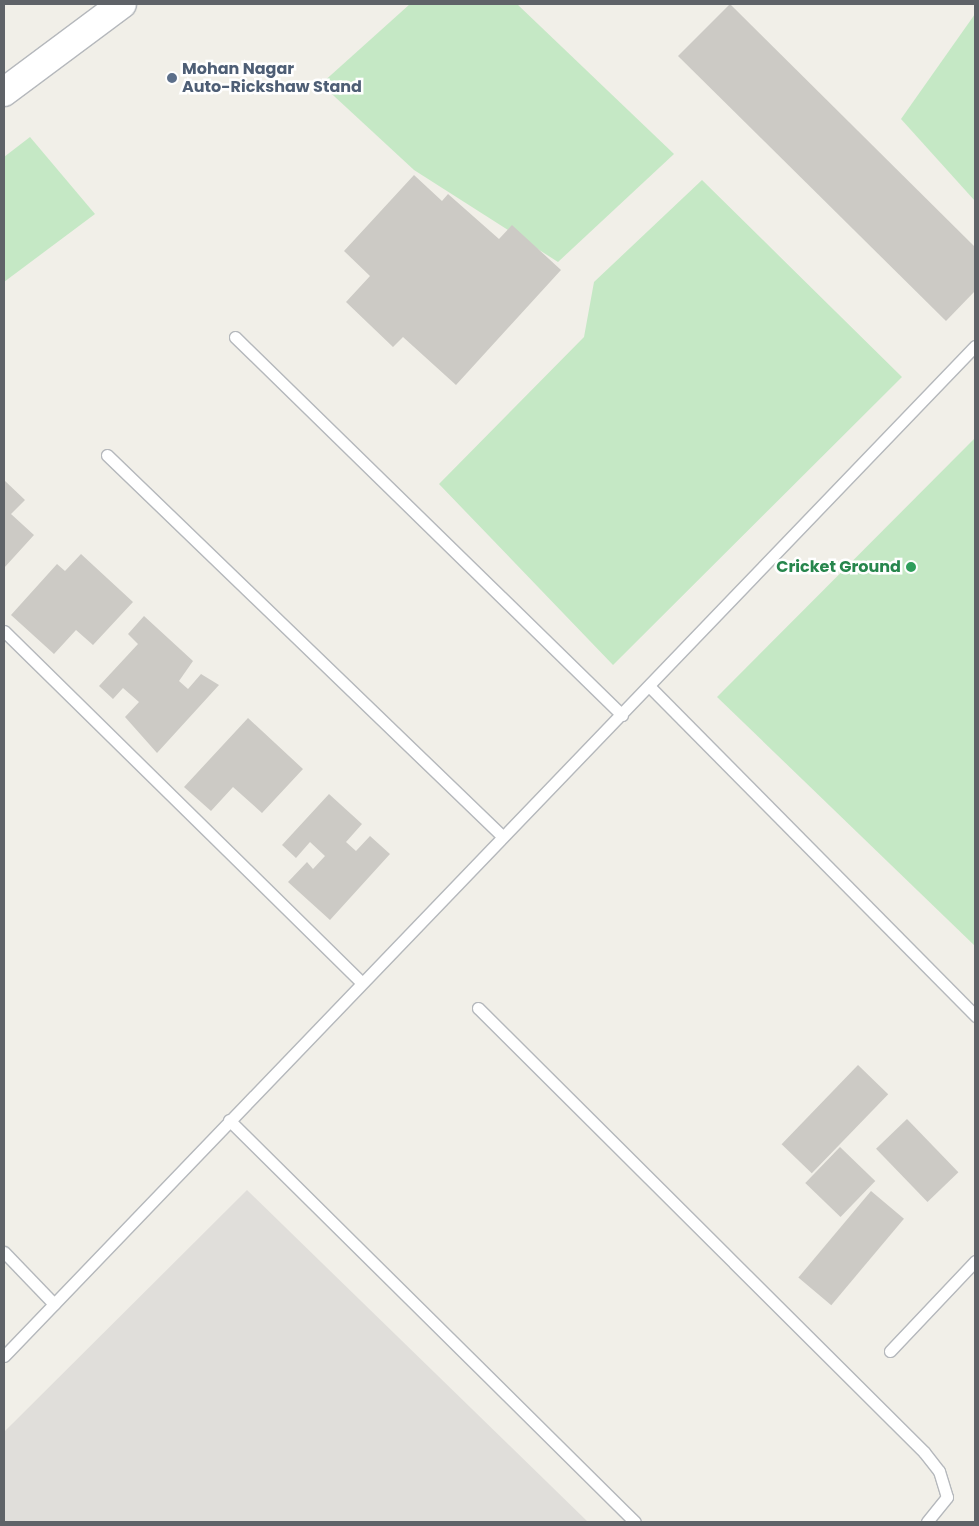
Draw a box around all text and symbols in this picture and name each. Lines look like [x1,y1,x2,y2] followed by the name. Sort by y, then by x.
[182,59,362,97] place label: Mohan Nagar Auto-Rickshaw Stand
[166,72,178,84] marker: Mohan Nagar Auto-Rickshaw Stand
[776,557,901,577] place label: Cricket Ground
[905,561,917,573] marker: Cricket Ground

